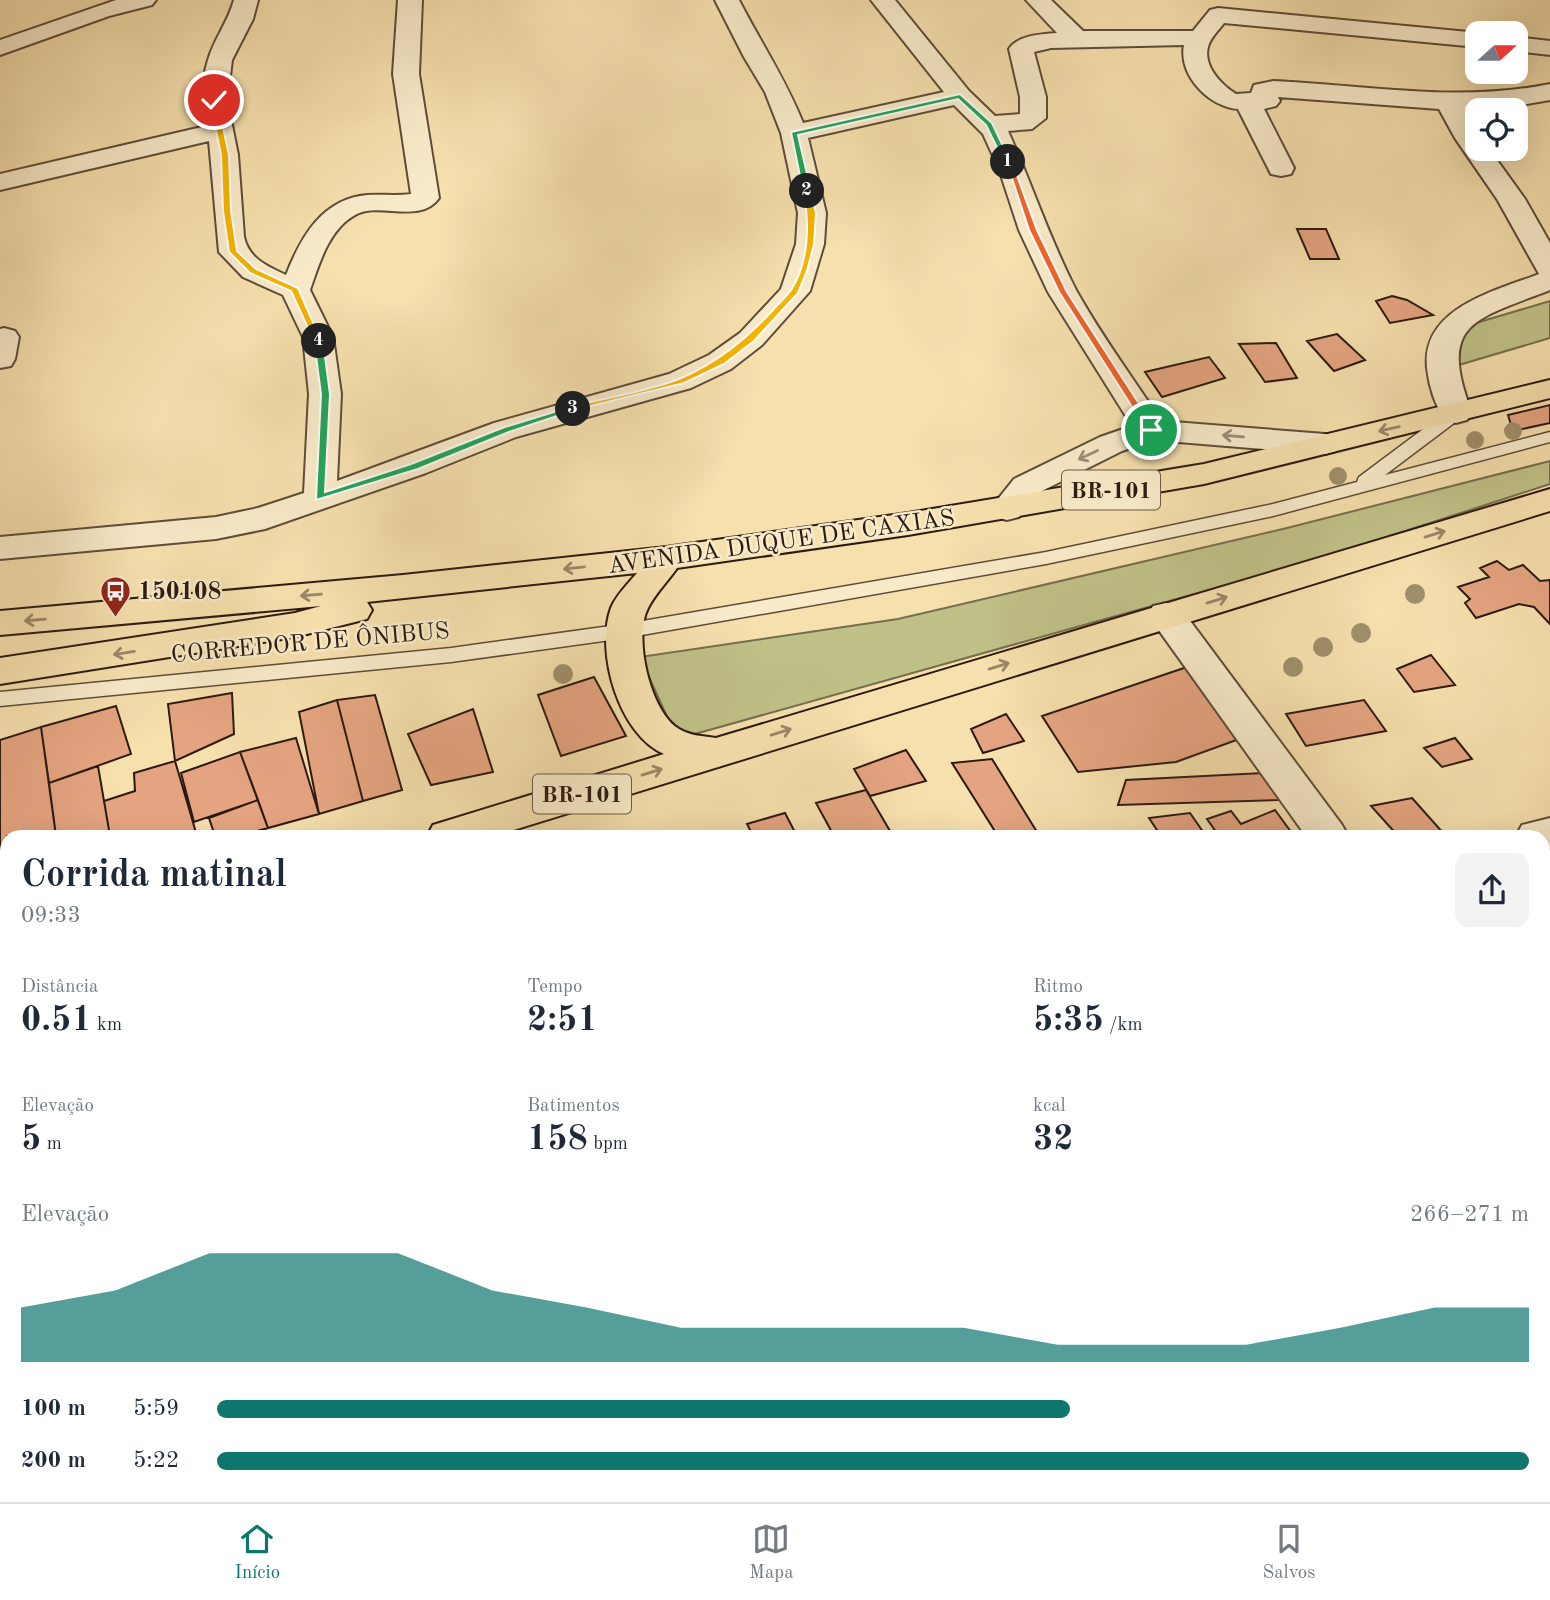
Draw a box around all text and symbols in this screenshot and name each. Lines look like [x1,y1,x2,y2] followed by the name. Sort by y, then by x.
[1465,21,1528,84] north arrow
[1465,21,1528,161] map controls
[184,70,244,130] pin
[195,81,233,119] icon: check
[1465,98,1528,161] button: locate
[990,144,1026,180] pin: 1
[1002,152,1013,171] text: 1
[790,174,824,208] pin: 2
[801,181,812,200] text: 2
[302,324,336,358] pin: 4
[313,331,324,350] text: 4
[556,392,590,426] pin: 3
[567,399,578,418] text: 3
[1121,400,1181,460] pin
[1132,411,1170,449] icon: arrive
[1378,423,1400,436] one-way arrow
[1221,430,1244,443] one-way arrow
[1078,449,1099,462] one-way arrow
[1062,470,1160,510] road number: BR-101
[606,507,956,579] street label: AVENIDA DUQUE DE CAXIAS
[1423,527,1445,540] one-way arrow
[563,562,586,575] one-way arrow
[98,574,132,618] bus stop icon: 150108
[138,580,222,605] place label: 150108
[300,589,322,602] one-way arrow
[1205,592,1227,605] one-way arrow
[24,614,47,627] one-way arrow
[170,616,450,668] street label: CORREDOR DE ÔNIBUS
[113,647,136,660] one-way arrow
[988,658,1010,671] one-way arrow
[770,724,792,737] one-way arrow
[641,765,663,777] one-way arrow
[533,774,631,814] road number: BR-101
[1455,853,1529,927] button: share
[21,857,287,895] text: Corrida matinal
[21,904,81,927] text: 09:33
[21,978,98,997] text: Distância
[527,978,582,997] text: Tempo
[1033,978,1083,997] text: Ritmo
[21,1003,92,1038] text: 0.51
[527,1003,598,1038] text: 2:51
[1033,1003,1104,1038] text: 5:35
[92,1016,122,1035] text: km
[1104,1016,1143,1035] text: /km
[21,1097,94,1116] text: Elevação
[527,1097,620,1116] text: Batimentos
[1033,1097,1066,1116] text: kcal
[21,1122,41,1157] text: 5
[527,1122,588,1157] text: 158
[1033,1122,1074,1157] text: 32
[41,1135,62,1154] text: m
[588,1135,628,1154] text: bpm
[21,1203,109,1226] text: Elevação
[1410,1203,1529,1226] text: 266–271 m
[21,1397,86,1420] text: 100 m
[133,1397,179,1420] text: 5:59
[21,1449,86,1472] text: 200 m
[133,1449,179,1472] text: 5:22
[234,1520,280,1585] tab: Início
[749,1520,794,1585] tab: Mapa
[1262,1520,1316,1585] tab: Salvos

